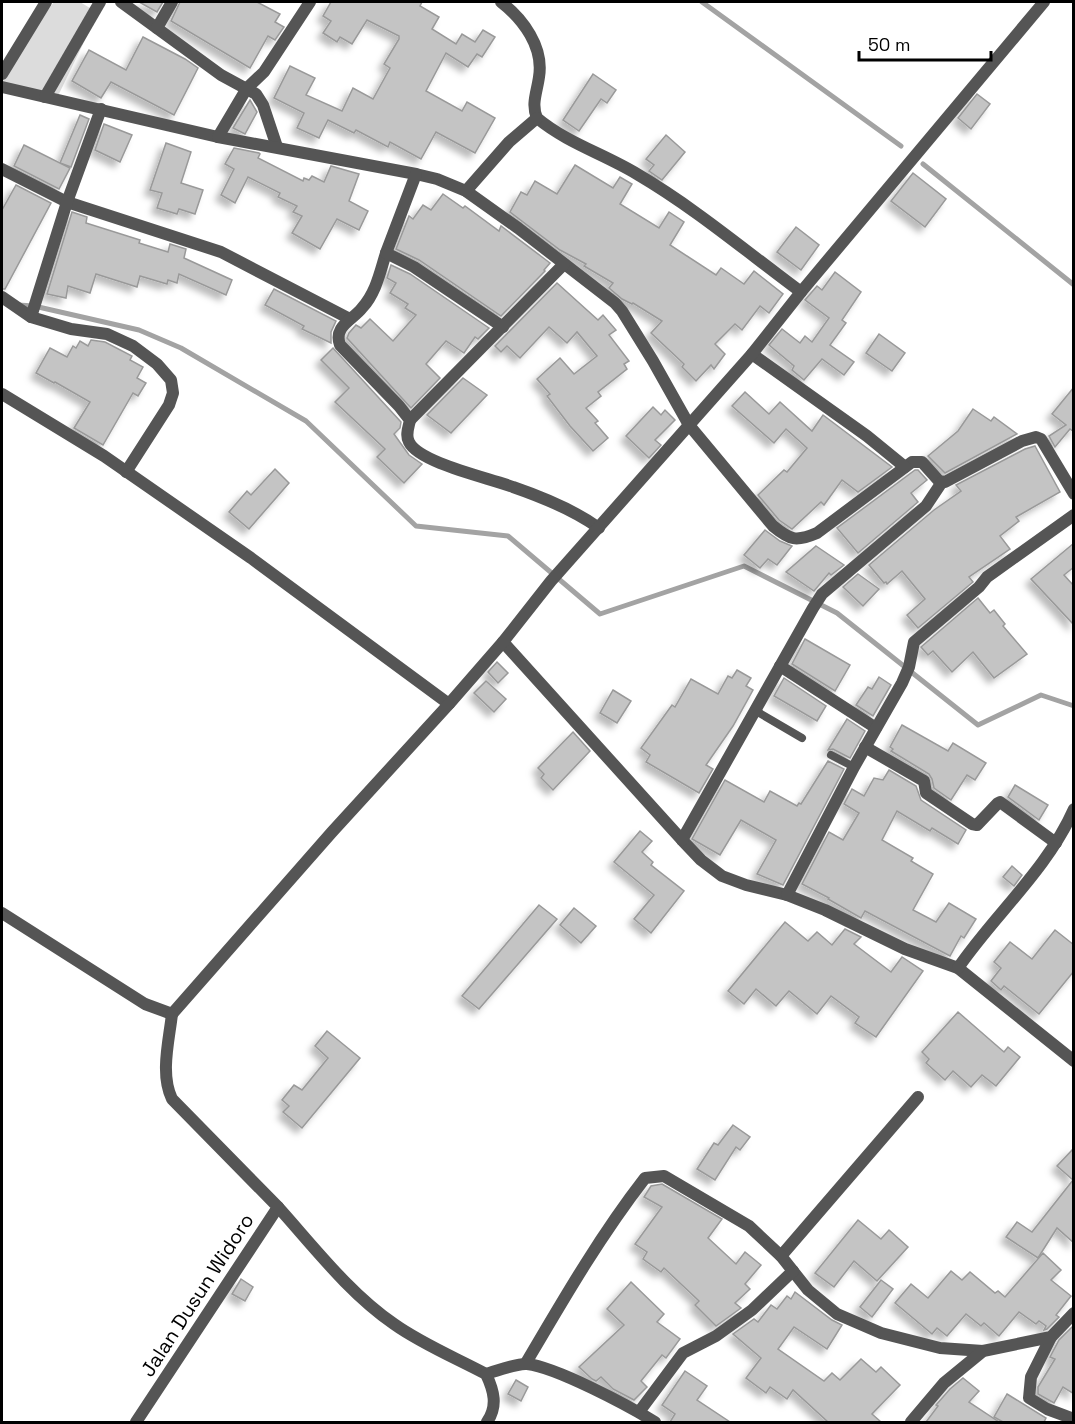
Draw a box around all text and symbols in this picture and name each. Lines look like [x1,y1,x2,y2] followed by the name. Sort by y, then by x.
[859,24,991,62] scale bar
[868,33,910,56] text: 50 m
[135,1209,259,1381] street label: Jalan Dusun Widoro

